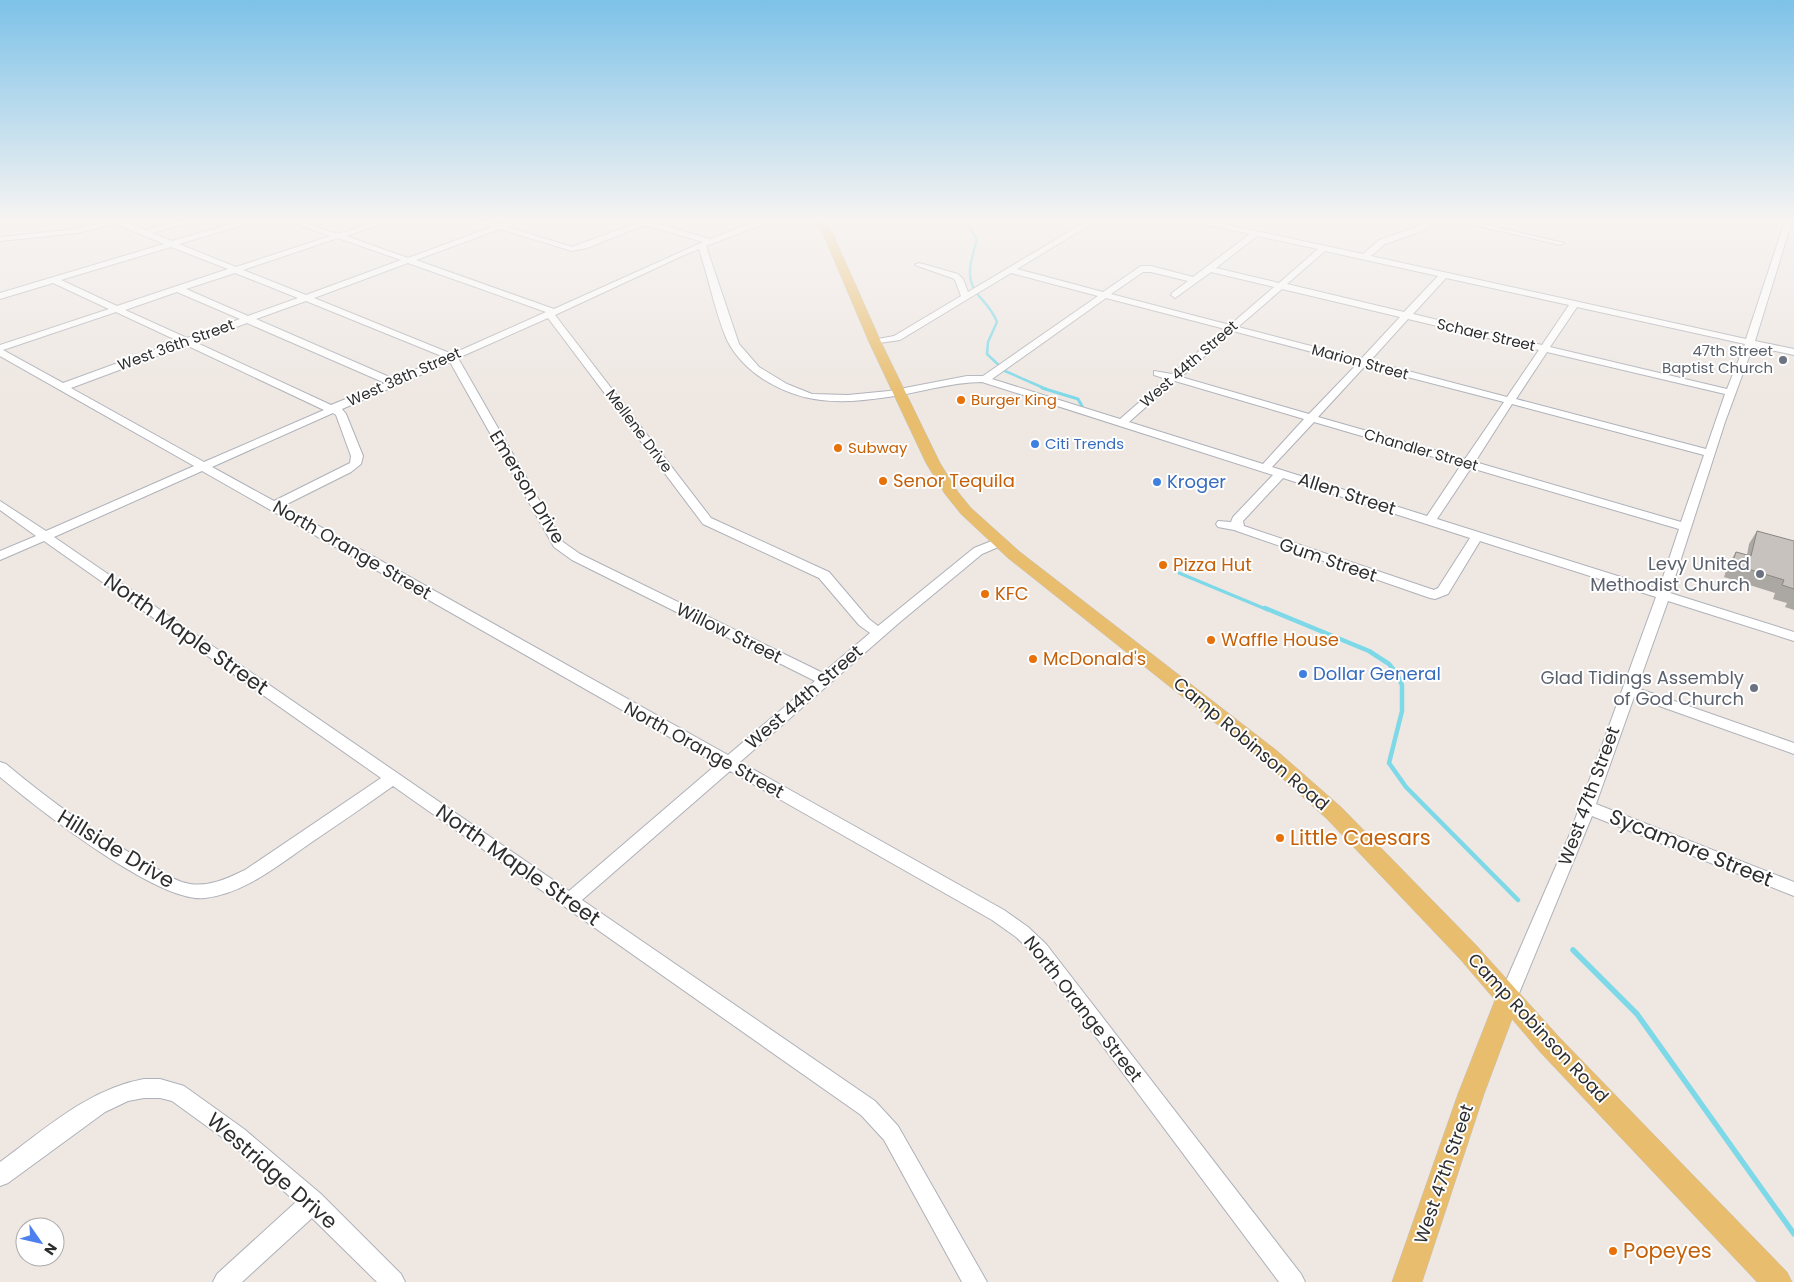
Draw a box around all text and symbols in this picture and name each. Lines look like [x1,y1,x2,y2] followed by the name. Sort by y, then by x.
[1435,313,1537,356] street label: Schaer Street
[115,314,237,375] street label: West 36th Street
[1135,315,1242,412] street label: West 44th Street
[1309,339,1411,385] street label: Marion Street
[1662,340,1773,378] place label: 47th Street Baptist Church
[344,342,464,411] street label: West 38th Street
[1777,354,1789,366] marker: 47th Street Baptist Church
[601,385,678,477] street label: Mellene Drive
[971,389,1057,410] place label: Burger King
[955,394,967,406] marker: Burger King
[1362,423,1481,476] street label: Chandler Street
[484,425,571,548] street label: Emerson Drive
[1045,433,1124,454] place label: Citi Trends
[848,437,908,458] place label: Subway
[1029,438,1041,450] marker: Citi Trends
[832,442,844,454] marker: Subway
[1295,466,1399,521] street label: Allen Street
[893,468,1015,493] place label: Senor Tequila
[1167,469,1226,494] place label: Kroger
[877,475,889,487] marker: Senor Tequila
[1151,476,1163,488] marker: Kroger
[268,494,436,605] street label: North Orange Street
[1276,531,1380,588] street label: Gum Street
[1590,551,1750,597] place label: Levy United Methodist Church
[1173,552,1252,577] place label: Pizza Hut
[1157,559,1169,571] marker: Pizza Hut
[98,566,274,701] street label: North Maple Street
[1754,568,1766,580] marker: Levy United Methodist Church
[995,581,1029,606] place label: KFC
[979,588,991,600] marker: KFC
[672,596,786,669] street label: Willow Street
[1221,627,1339,652] place label: Waffle House
[1205,634,1217,646] marker: Waffle House
[740,639,868,755] street label: West 44th Street
[1043,646,1146,671] place label: McDonald's
[1027,653,1039,665] marker: McDonald's
[1313,661,1441,686] place label: Dollar General
[1540,665,1744,711] place label: Glad Tidings Assembly of God Church
[1297,668,1309,680] marker: Dollar General
[1168,671,1335,816] street label: Camp Robinson Road
[1748,682,1760,694] marker: Glad Tidings Assembly of God Church
[620,695,789,804] street label: North Orange Street
[1552,723,1625,869] street label: West 47th Street
[430,797,606,932] street label: North Maple Street
[1605,801,1777,894] street label: Sycamore Street
[52,802,180,895] street label: Hillside Drive
[1290,823,1431,852] place label: Little Caesars
[1274,832,1286,844] marker: Little Caesars
[1018,930,1148,1087] street label: North Orange Street
[1462,947,1614,1108] street label: Camp Robinson Road
[1408,1101,1479,1247] street label: West 47th Street
[201,1106,344,1236] street label: Westridge Drive
[15,1217,65,1267] north arrow
[1623,1236,1712,1265] place label: Popeyes
[40,1239,62,1259] text: N
[1607,1245,1619,1257] marker: Popeyes

